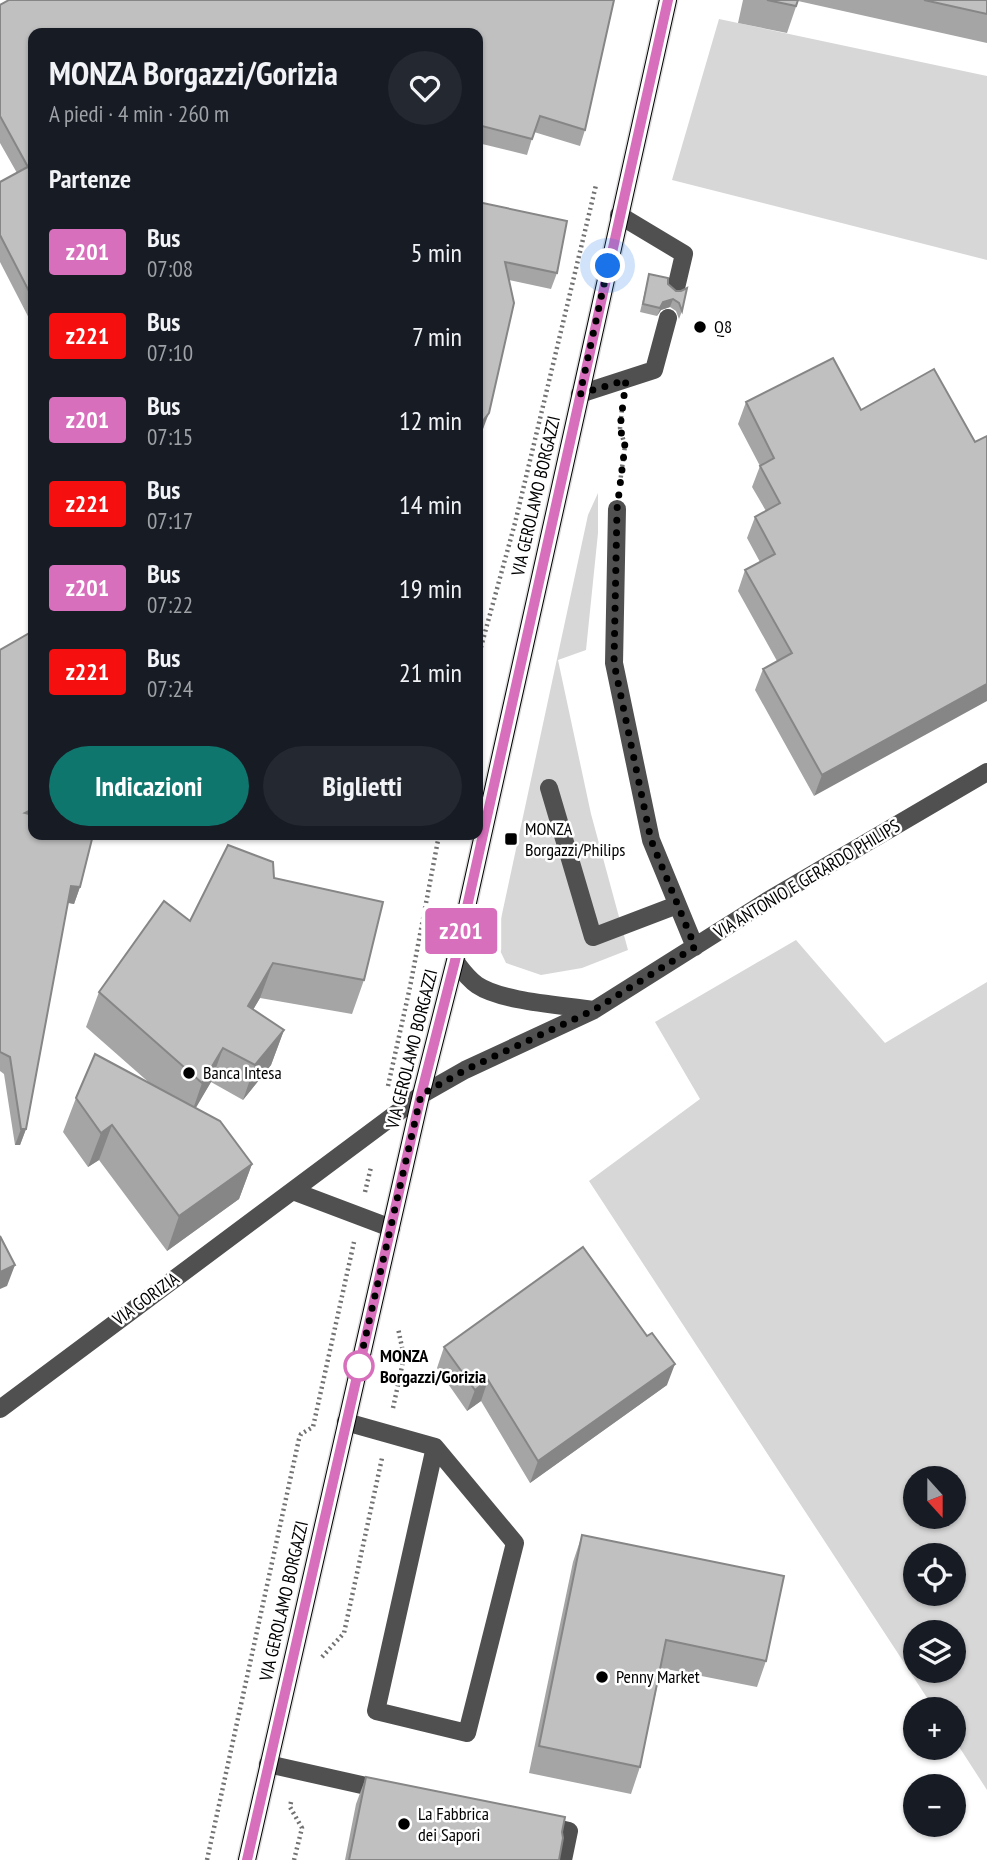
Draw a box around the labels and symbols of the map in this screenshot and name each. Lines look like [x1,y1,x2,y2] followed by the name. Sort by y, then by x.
[590,248,625,283] your location
[714,315,732,338] place label: Q8
[692,319,708,335] marker: Q8
[506,414,565,579] street label: VIA GEROLAMO BORGAZZI
[709,814,904,944] street label: VIA ANTONIO E GERARDO PHILIPS
[525,817,625,861] place label: MONZA Borgazzi/Philips
[503,831,519,847] marker: MONZA Borgazzi/Philips
[412,908,510,954] line badge: z201
[380,967,442,1132] street label: VIA GEROLAMO BORGAZZI
[203,1061,282,1084] place label: Banca Intesa
[181,1065,197,1081] marker: Banca Intesa
[107,1267,184,1331] street label: VIA GORIZIA
[380,1344,486,1388] place label: MONZA Borgazzi/Gorizia
[344,1351,374,1381] marker: MONZA Borgazzi/Gorizia
[903,1466,966,1530] north arrow
[254,1519,313,1684] street label: VIA GEROLAMO BORGAZZI
[616,1665,700,1688] place label: Penny Market
[594,1669,610,1685] marker: Penny Market
[418,1802,489,1846] place label: La Fabbrica dei Sapori
[396,1816,412,1832] marker: La Fabbrica dei Sapori

